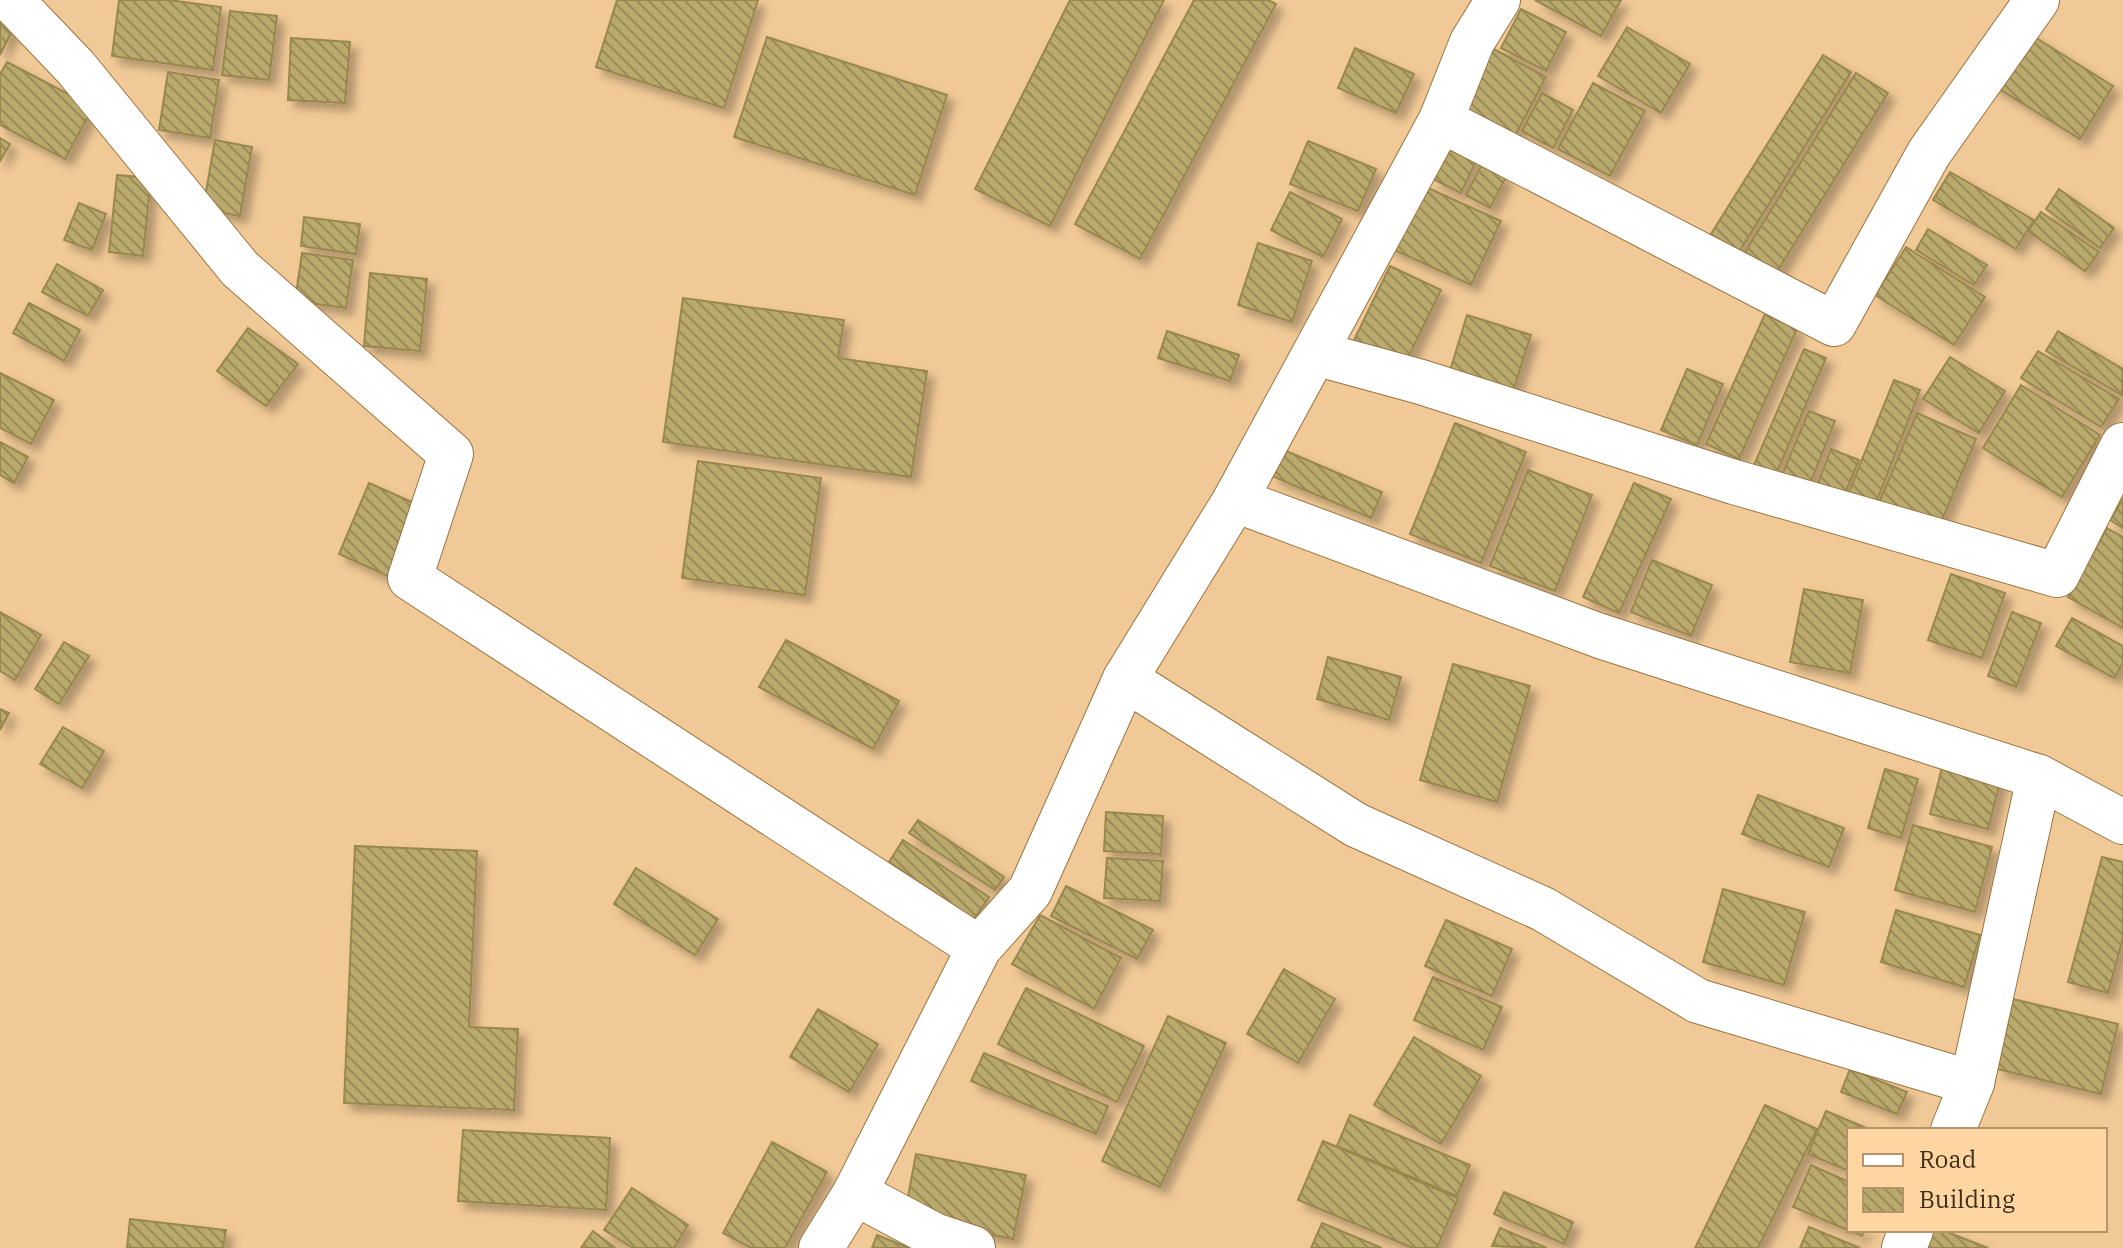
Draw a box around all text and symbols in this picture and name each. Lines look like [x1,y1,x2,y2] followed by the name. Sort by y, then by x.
[1847,1128,2107,1232] legend
[1919,1143,1976,1175] text: Road
[1919,1183,2015,1215] text: Building

